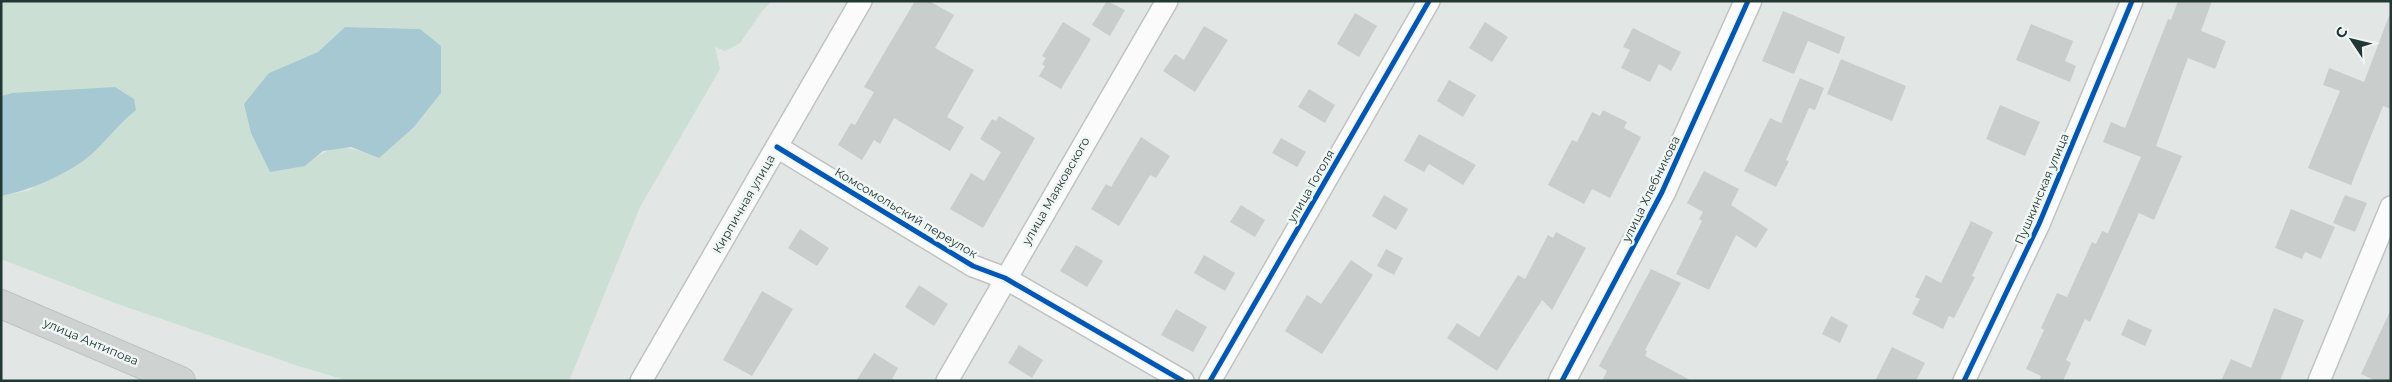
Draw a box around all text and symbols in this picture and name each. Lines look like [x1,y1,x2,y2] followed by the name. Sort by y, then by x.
[2327,15,2377,65] north arrow
[2331,23,2352,42] text: С
[2011,131,2072,247] street label: Пушкинская улица
[1618,133,1683,245] street label: улица Хлебникова
[1018,134,1093,248] street label: улица Маяковского
[1283,147,1337,226] street label: улица Гоголя
[709,152,778,256] street label: Кирпичная улица
[832,164,980,261] street label: Комсомольский переулок
[41,314,141,368] street label: улица Антипова

